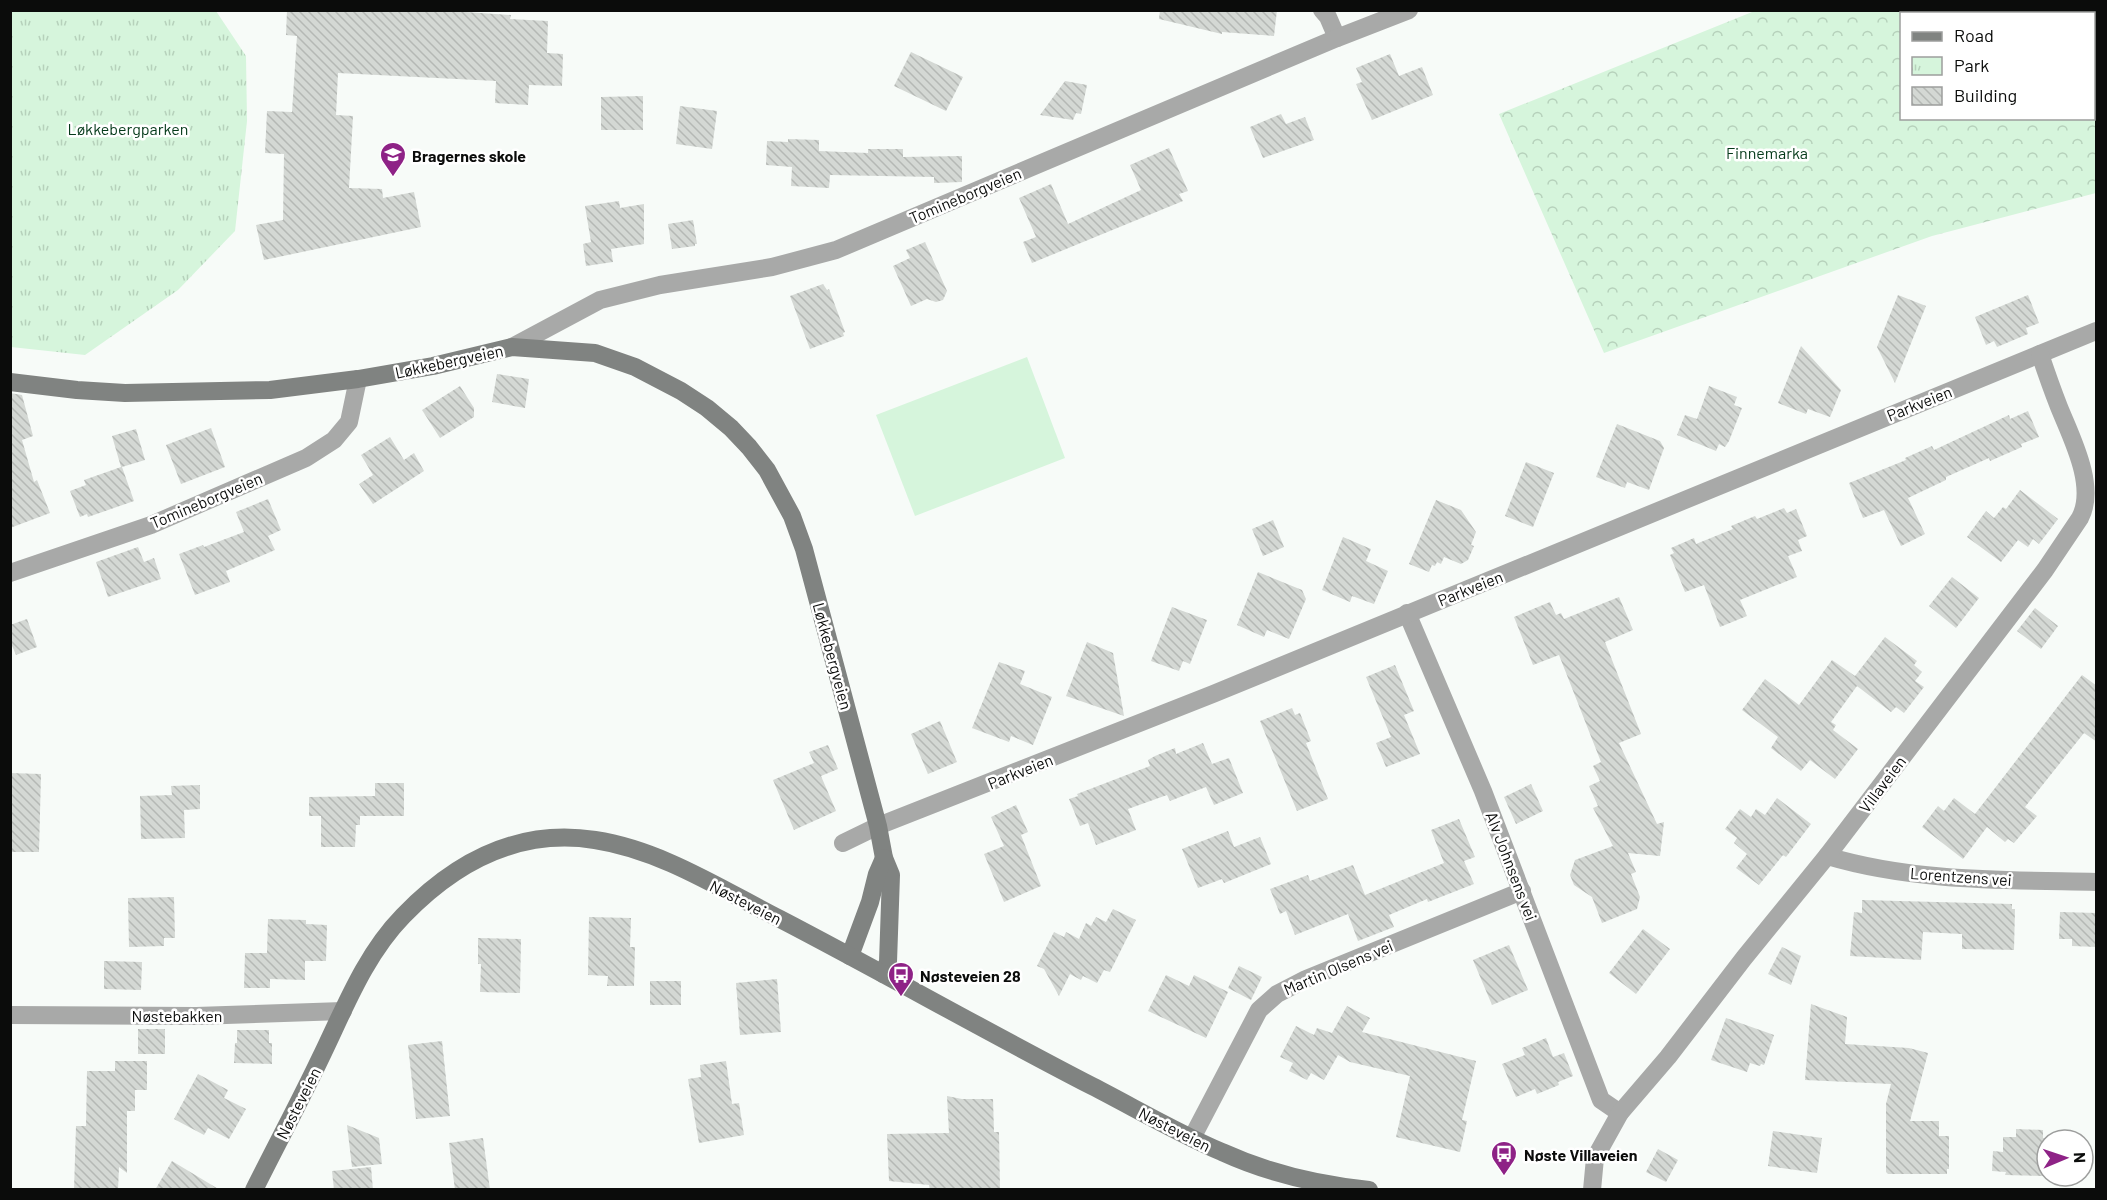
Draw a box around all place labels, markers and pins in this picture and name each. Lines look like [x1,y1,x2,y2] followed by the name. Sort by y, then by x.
[378,140,408,178] school or university icon: Bragernes skole
[412,146,526,165] place label: Bragernes skole
[886,960,916,998] bus stop icon: Nøsteveien 28
[920,966,1021,985] place label: Nøsteveien 28
[1489,1139,1519,1177] bus stop icon: Nøste Villaveien
[1524,1145,1638,1164] place label: Nøste Villaveien

